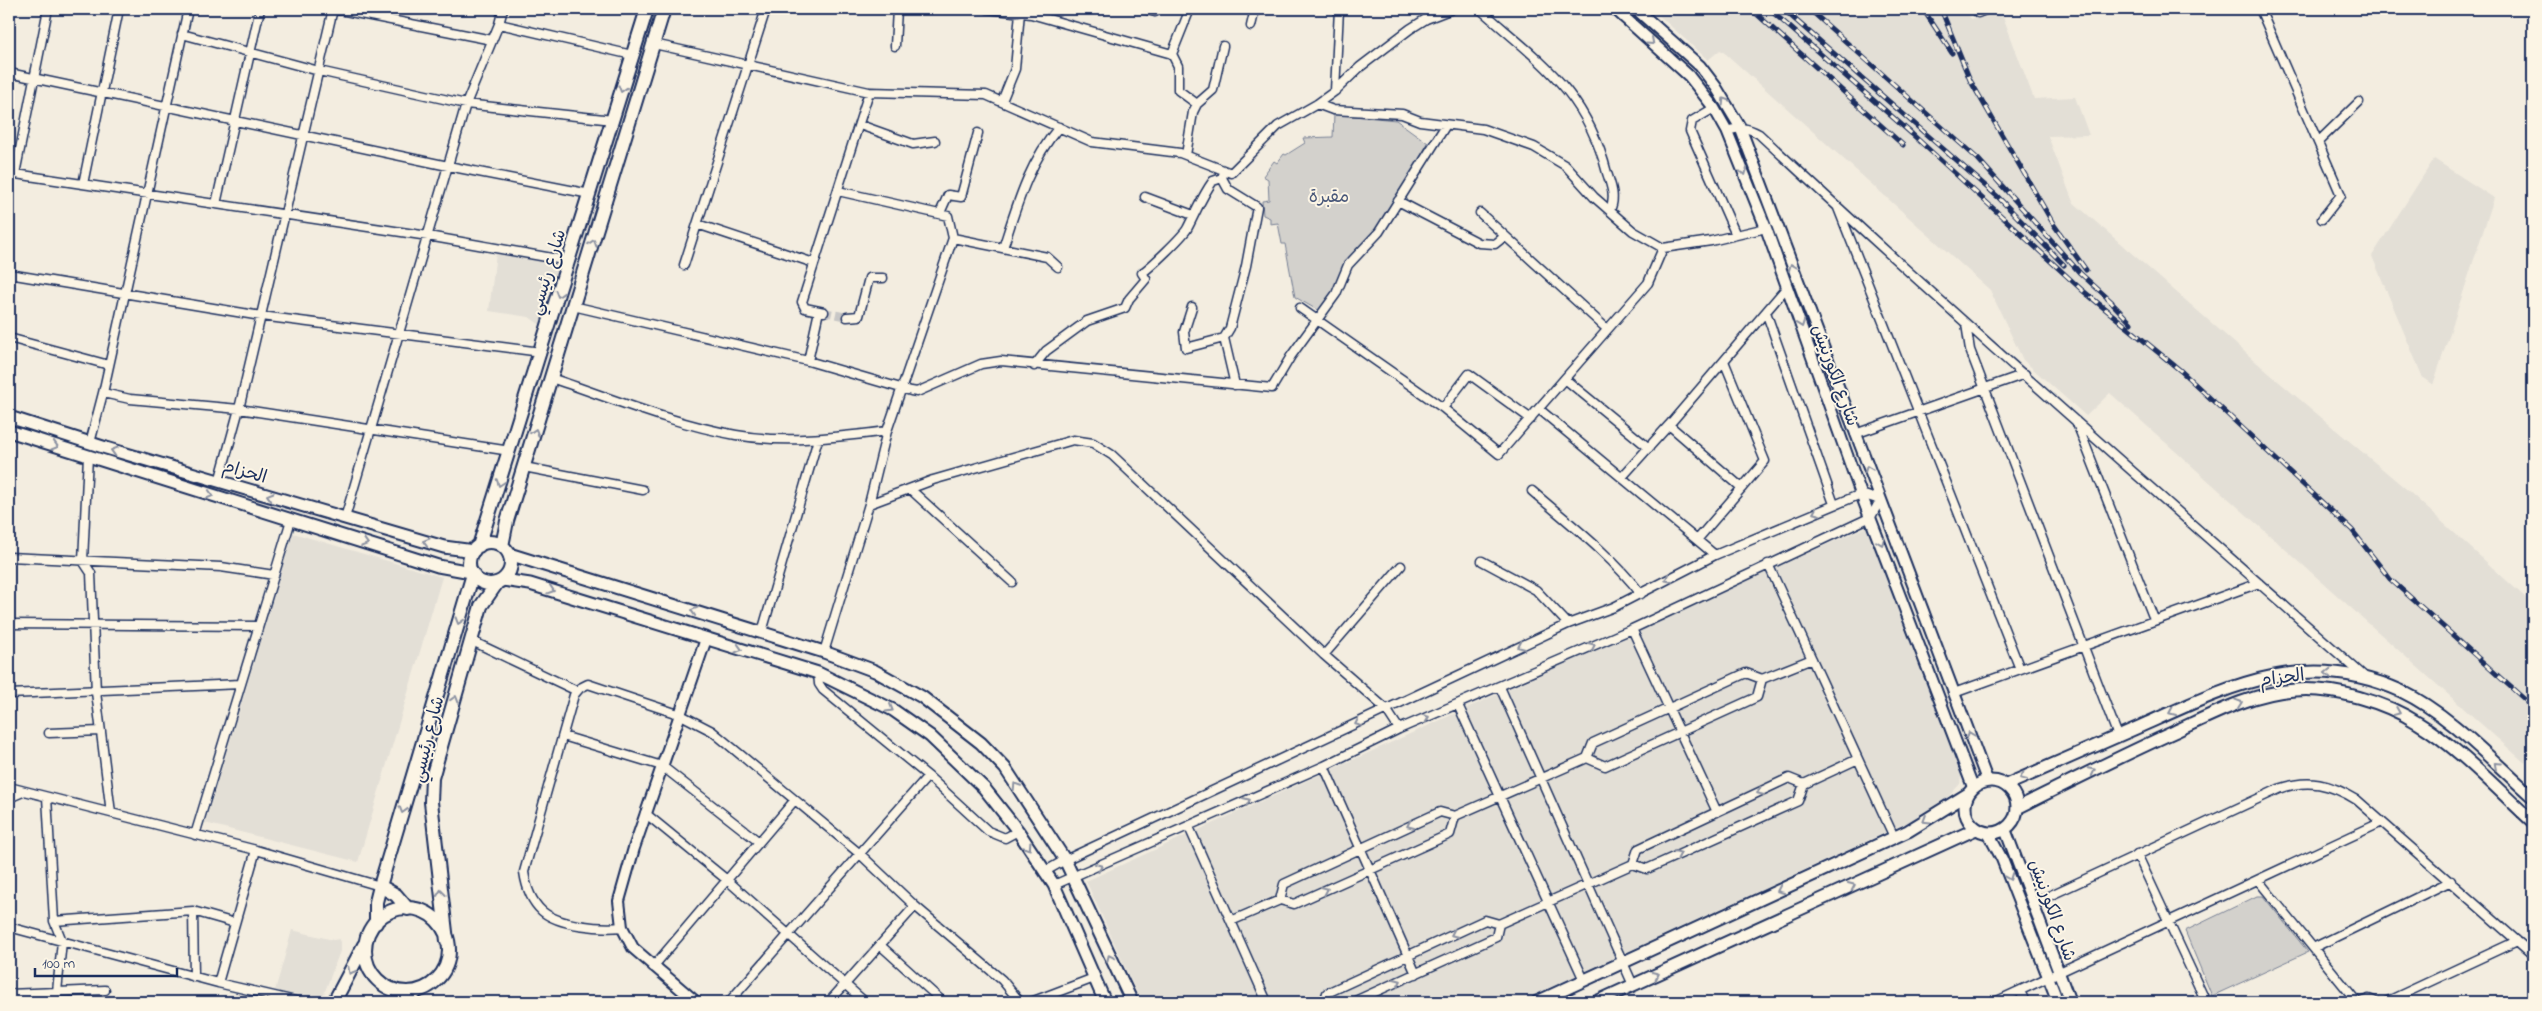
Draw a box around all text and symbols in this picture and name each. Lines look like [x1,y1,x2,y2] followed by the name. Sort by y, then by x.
[1646,36,1655,45] one-way arrow
[618,84,628,92] one-way arrow
[1722,97,1731,107] one-way arrow
[1737,167,1748,176] one-way arrow
[1309,185,1349,211] park label: مقبرة
[524,227,575,319] street label: شارع رئيسي
[587,240,597,248] one-way arrow
[1788,264,1798,272] one-way arrow
[554,290,564,298] one-way arrow
[1795,320,1805,328] one-way arrow
[1804,321,1865,430] street label: شارع الكورنيش
[529,428,539,437] one-way arrow
[51,440,59,450] one-way arrow
[111,446,119,456] one-way arrow
[219,454,270,492] street label: الحزام
[1864,465,1874,473] one-way arrow
[496,478,506,486] one-way arrow
[206,489,214,499] one-way arrow
[266,492,275,502] one-way arrow
[1812,506,1821,516] one-way arrow
[422,537,431,547] one-way arrow
[361,538,369,548] one-way arrow
[1875,538,1885,546] one-way arrow
[1665,573,1674,583] one-way arrow
[546,584,554,594] one-way arrow
[691,607,699,617] one-way arrow
[455,617,465,625] one-way arrow
[1517,640,1526,650] one-way arrow
[1587,642,1596,653] one-way arrow
[734,644,743,654] one-way arrow
[2258,663,2306,695] street label: الحزام
[2324,667,2332,678] one-way arrow
[406,693,453,786] street label: شارع رئيسي
[449,695,459,704] one-way arrow
[2235,699,2243,709] one-way arrow
[884,702,893,712] one-way arrow
[2168,705,2177,716] one-way arrow
[2392,706,2401,717] one-way arrow
[1421,714,1430,724] one-way arrow
[1354,716,1363,727] one-way arrow
[1965,731,1976,740] one-way arrow
[2493,762,2502,771] one-way arrow
[2087,767,2096,777] one-way arrow
[2019,771,2028,782] one-way arrow
[1013,782,1023,791] one-way arrow
[1756,786,1765,796] one-way arrow
[1242,796,1251,807] one-way arrow
[398,806,408,814] one-way arrow
[1922,813,1931,823] one-way arrow
[1406,819,1415,830] one-way arrow
[1022,841,1031,851] one-way arrow
[1673,850,1682,861] one-way arrow
[2021,856,2082,965] street label: شارع الكورنيش
[1094,862,1103,873] one-way arrow
[2003,872,2013,881] one-way arrow
[1847,881,1856,892] one-way arrow
[1776,884,1785,894] one-way arrow
[1320,885,1329,896] one-way arrow
[437,888,447,897] one-way arrow
[1450,928,1459,938] one-way arrow
[35,946,178,978] scale bar
[42,953,75,975] text: 100 m
[1107,955,1117,964] one-way arrow
[347,966,357,975] one-way arrow
[1651,970,1660,981] one-way arrow
[1393,978,1402,989] one-way arrow

